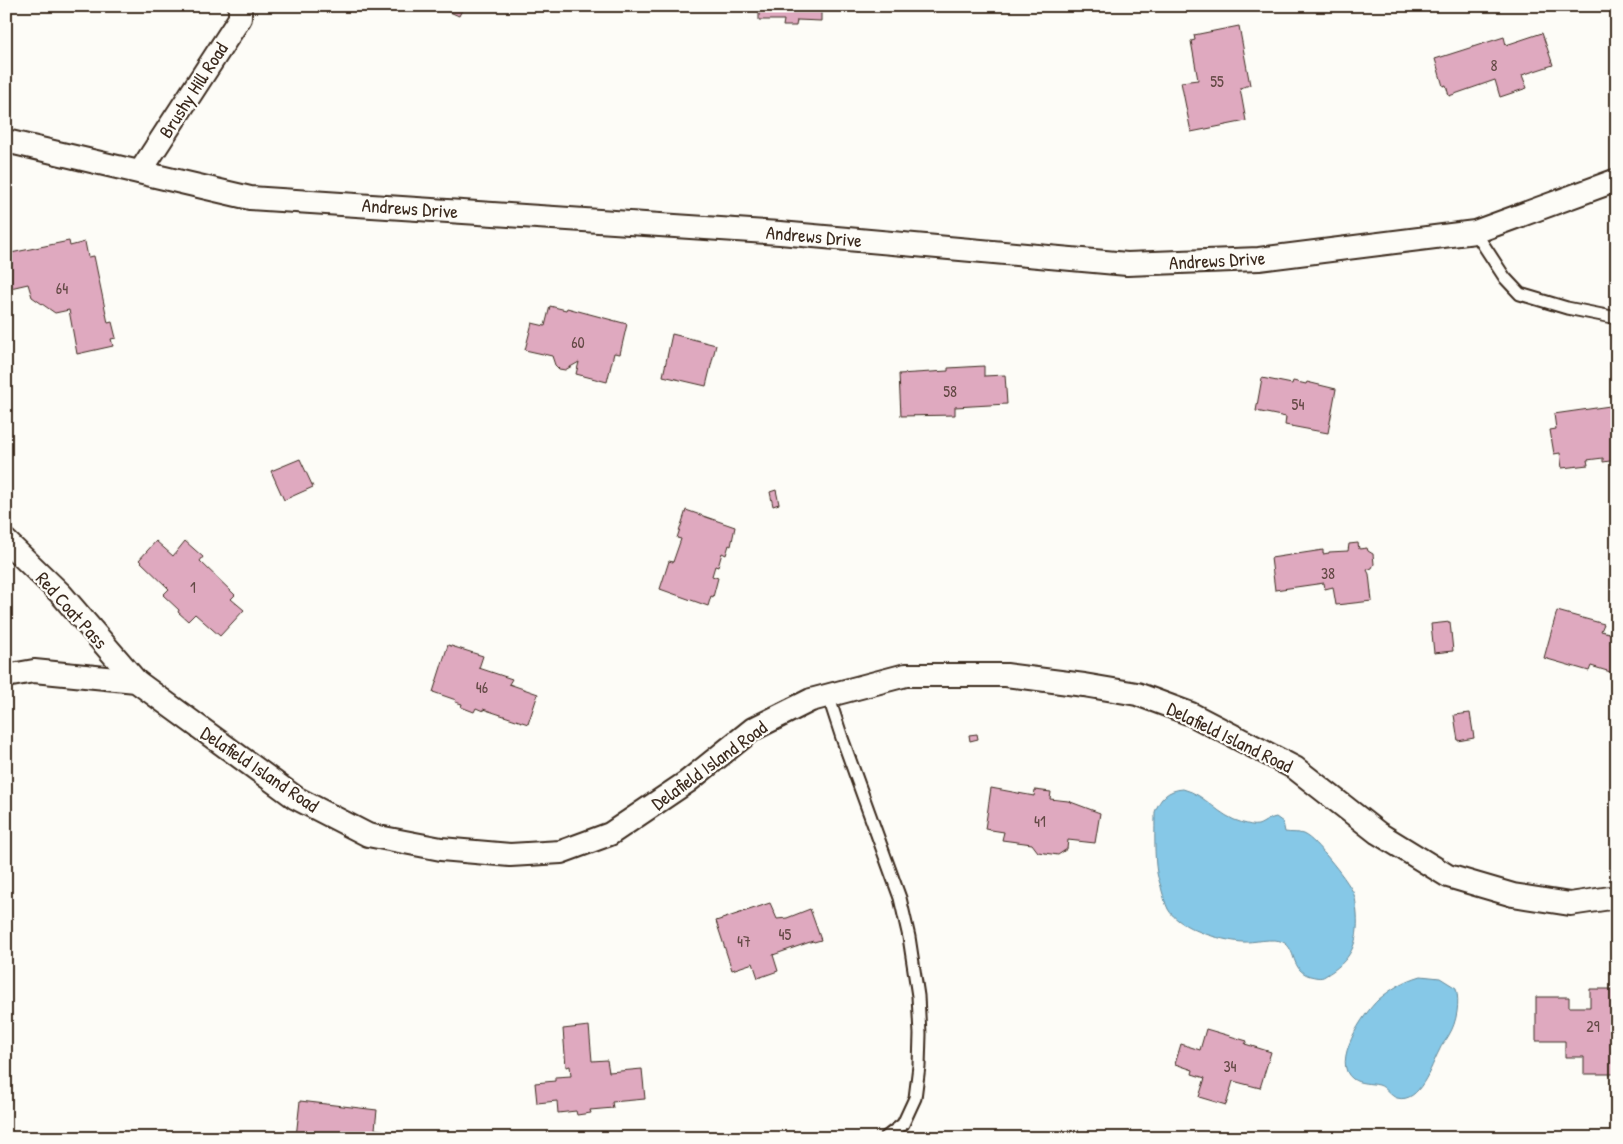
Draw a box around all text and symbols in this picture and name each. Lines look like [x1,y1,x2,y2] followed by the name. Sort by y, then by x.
[152,37,234,143] street label: Brushy Hill Road
[1491,54,1498,76] house number: 8
[1210,70,1224,92] house number: 55
[361,192,459,224] street label: Andrews Drive
[765,219,864,253] street label: Andrews Drive
[1168,244,1266,276] street label: Andrews Drive
[56,277,68,299] house number: 64
[571,331,585,353] house number: 60
[943,380,957,402] house number: 58
[1292,393,1304,415] house number: 54
[1321,562,1335,584] house number: 38
[30,566,114,654] street label: Red Coat Pass
[190,576,196,598] house number: 1
[476,676,488,698] house number: 46
[1163,695,1298,779] street label: Delafield Island Road
[646,714,772,816] street label: Delafield Island Road
[196,720,324,818] street label: Delafield Island Road
[1034,810,1046,832] house number: 41
[779,923,792,945] house number: 45
[737,930,751,952] house number: 47
[1586,1015,1600,1037] house number: 29
[1223,1055,1237,1077] house number: 34

